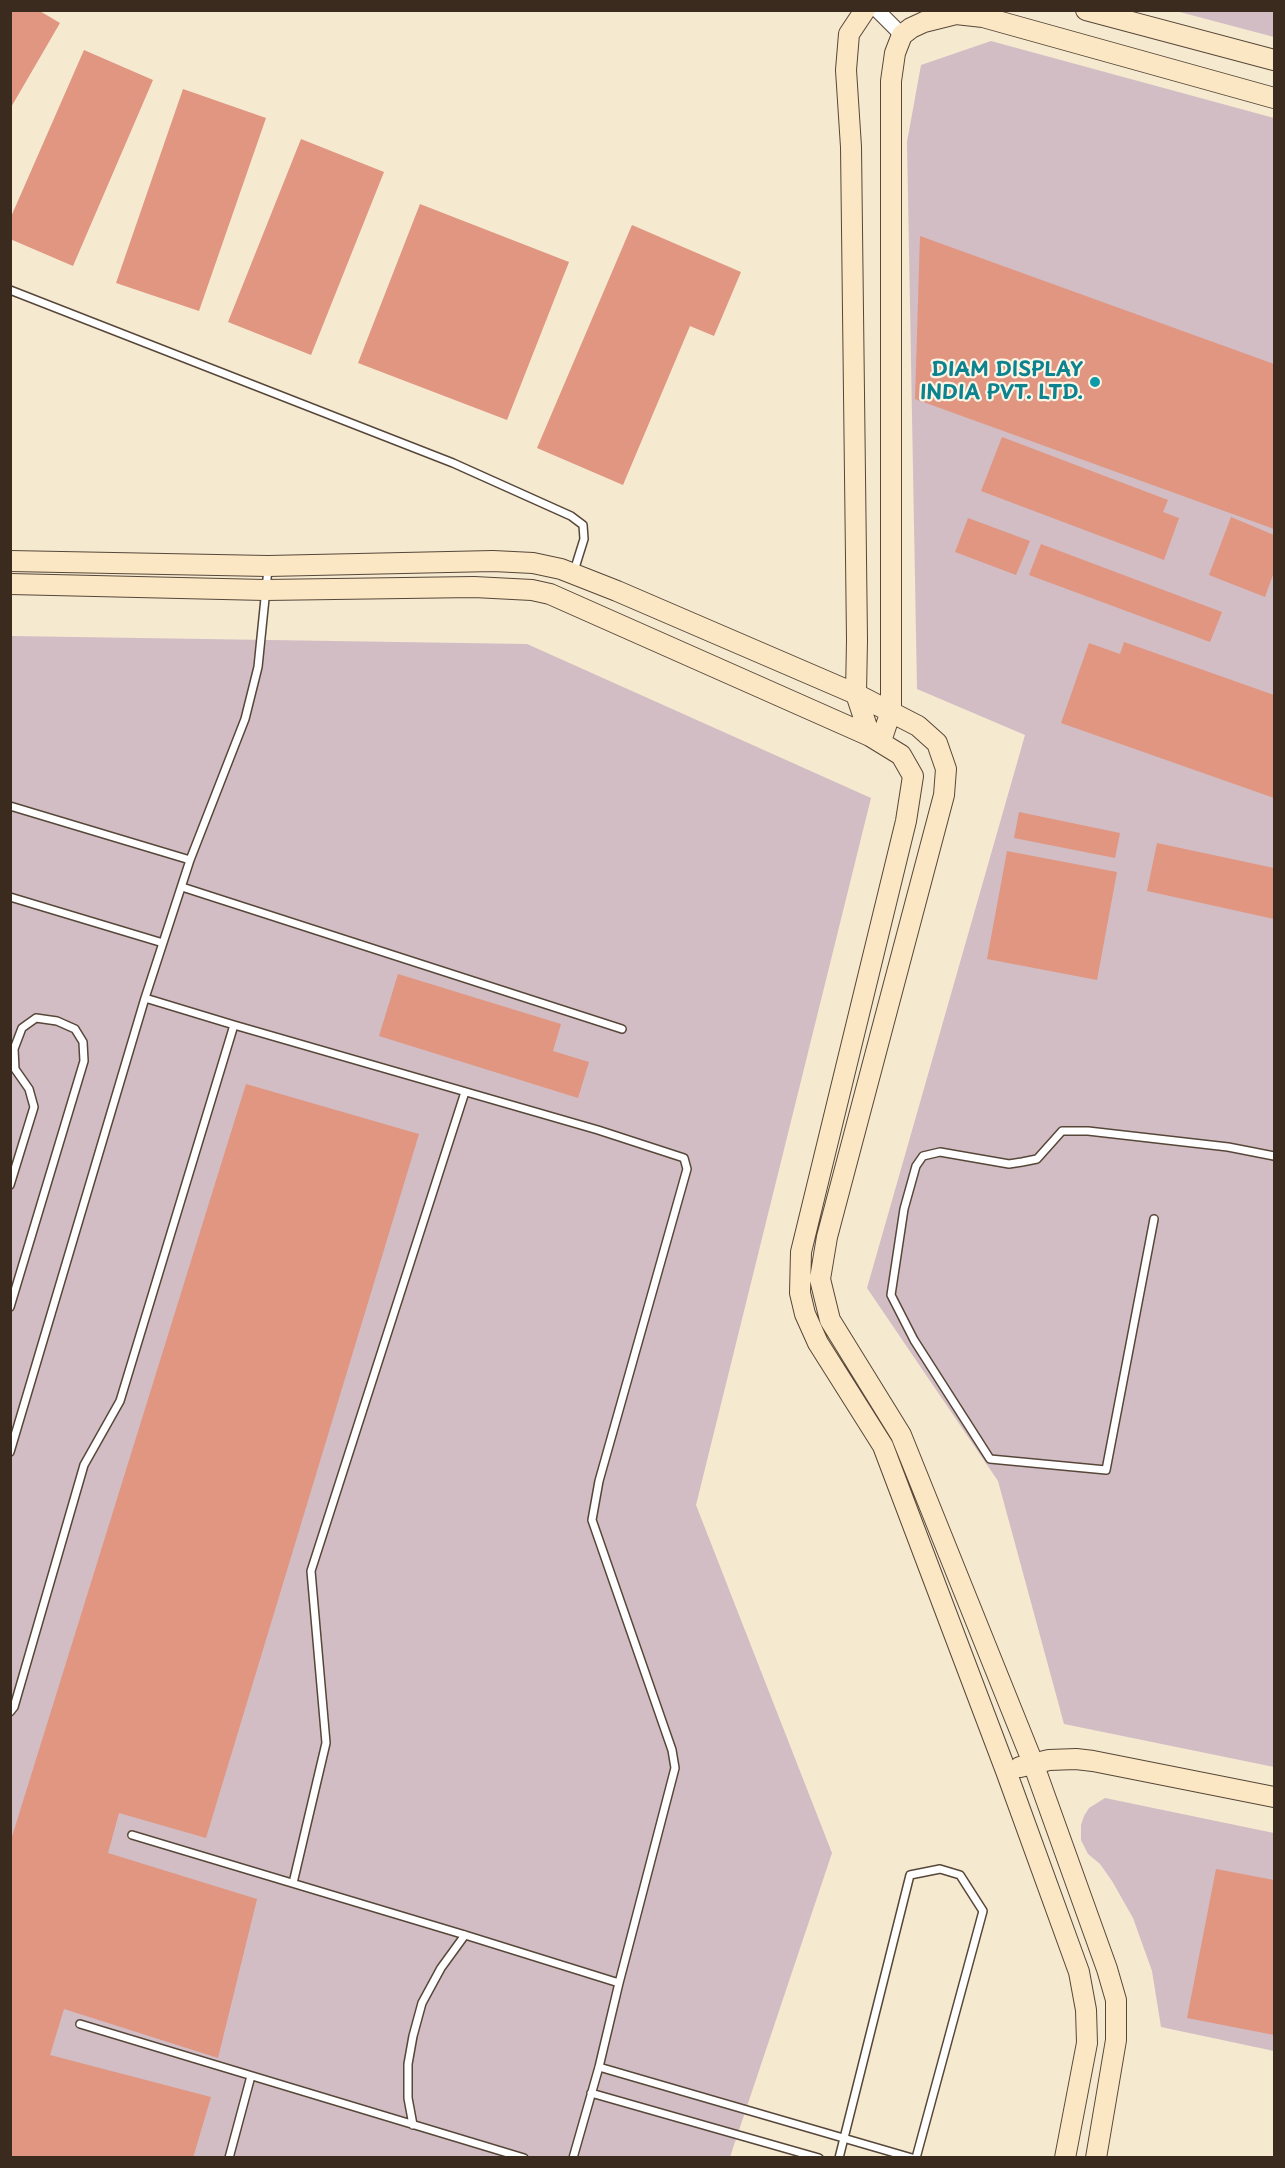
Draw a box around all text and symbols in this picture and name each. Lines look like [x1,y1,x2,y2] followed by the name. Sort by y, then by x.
[920,358,1083,405] place label: DIAM DISPLAY INDIA PVT. LTD.
[1088,375,1102,389] marker: DIAM DISPLAY INDIA PVT. LTD.

